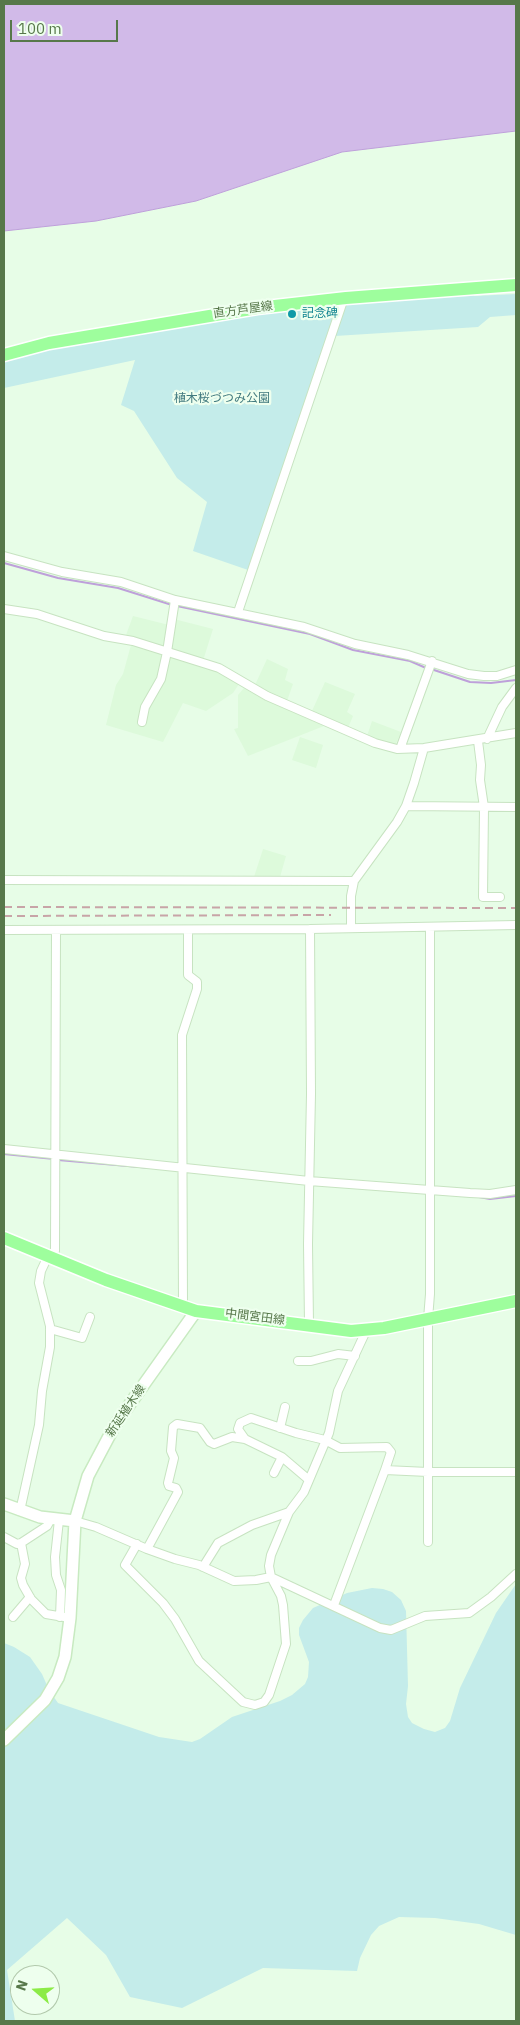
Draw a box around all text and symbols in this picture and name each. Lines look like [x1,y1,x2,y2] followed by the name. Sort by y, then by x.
[12,10,120,42] scale bar
[18,19,62,38] text: 100 m
[212,299,274,321] street label: 直方芦屋線
[302,307,338,321] place label: 記念碑
[286,308,298,320] marker: 記念碑
[174,392,270,406] park label: 植木桜づつみ公園
[224,1306,286,1328] street label: 中間宮田線
[103,1382,149,1440] street label: 新延植木線
[10,1965,60,2015] north arrow
[12,1978,32,1993] text: N

